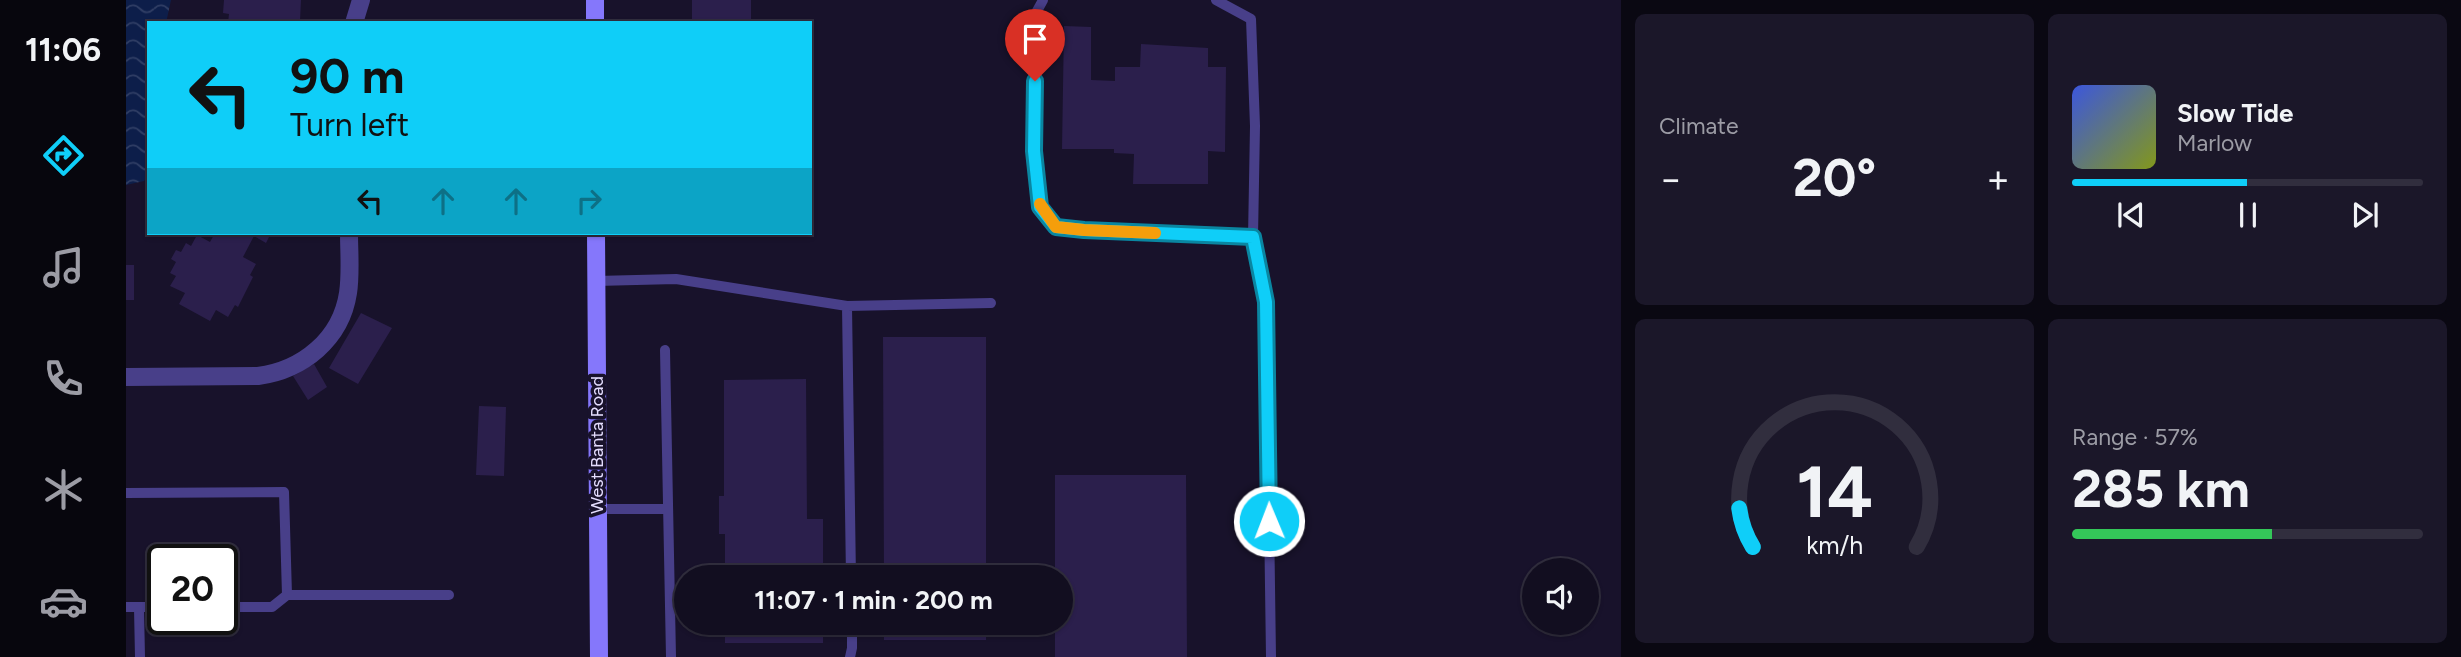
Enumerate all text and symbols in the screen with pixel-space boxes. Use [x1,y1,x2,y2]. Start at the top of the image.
pin [1005,9,1065,81]
icon: arrive [1016,20,1054,58]
text: 11:06 [25,31,101,69]
text: 90 m [290,46,405,105]
icon: left [175,49,266,140]
text: Slow Tide [2177,97,2293,129]
text: Turn left [290,106,409,144]
text: Climate [1659,112,1738,140]
text: Marlow [2177,129,2252,157]
icon: directions [39,131,88,180]
text: 20° [1793,147,1876,209]
text: − [1659,156,1683,202]
text: + [1986,156,2010,202]
icon: left [351,182,389,220]
icon: ahead [424,182,462,220]
icon: ahead [497,182,535,220]
icon: right [570,182,608,220]
icon: previous [2112,196,2150,234]
icon: pause [2229,196,2267,234]
icon: next [2346,196,2384,234]
icon: music [39,243,88,292]
icon: phone [39,354,88,403]
street label: West Banta Road [586,376,608,514]
text: Range · 57% [2072,423,2198,451]
text: 14 [1796,448,1873,535]
text: 285 km [2072,458,2250,520]
icon: climate [39,465,88,514]
position arrow [1232,484,1306,558]
text: km/h [1806,530,1863,560]
speed limit sign: 20 [147,544,238,635]
map controls [1522,558,1599,635]
button: sound [1522,558,1599,635]
icon: car [39,577,88,626]
text: 11:07 · 1 min · 200 m [754,584,993,616]

